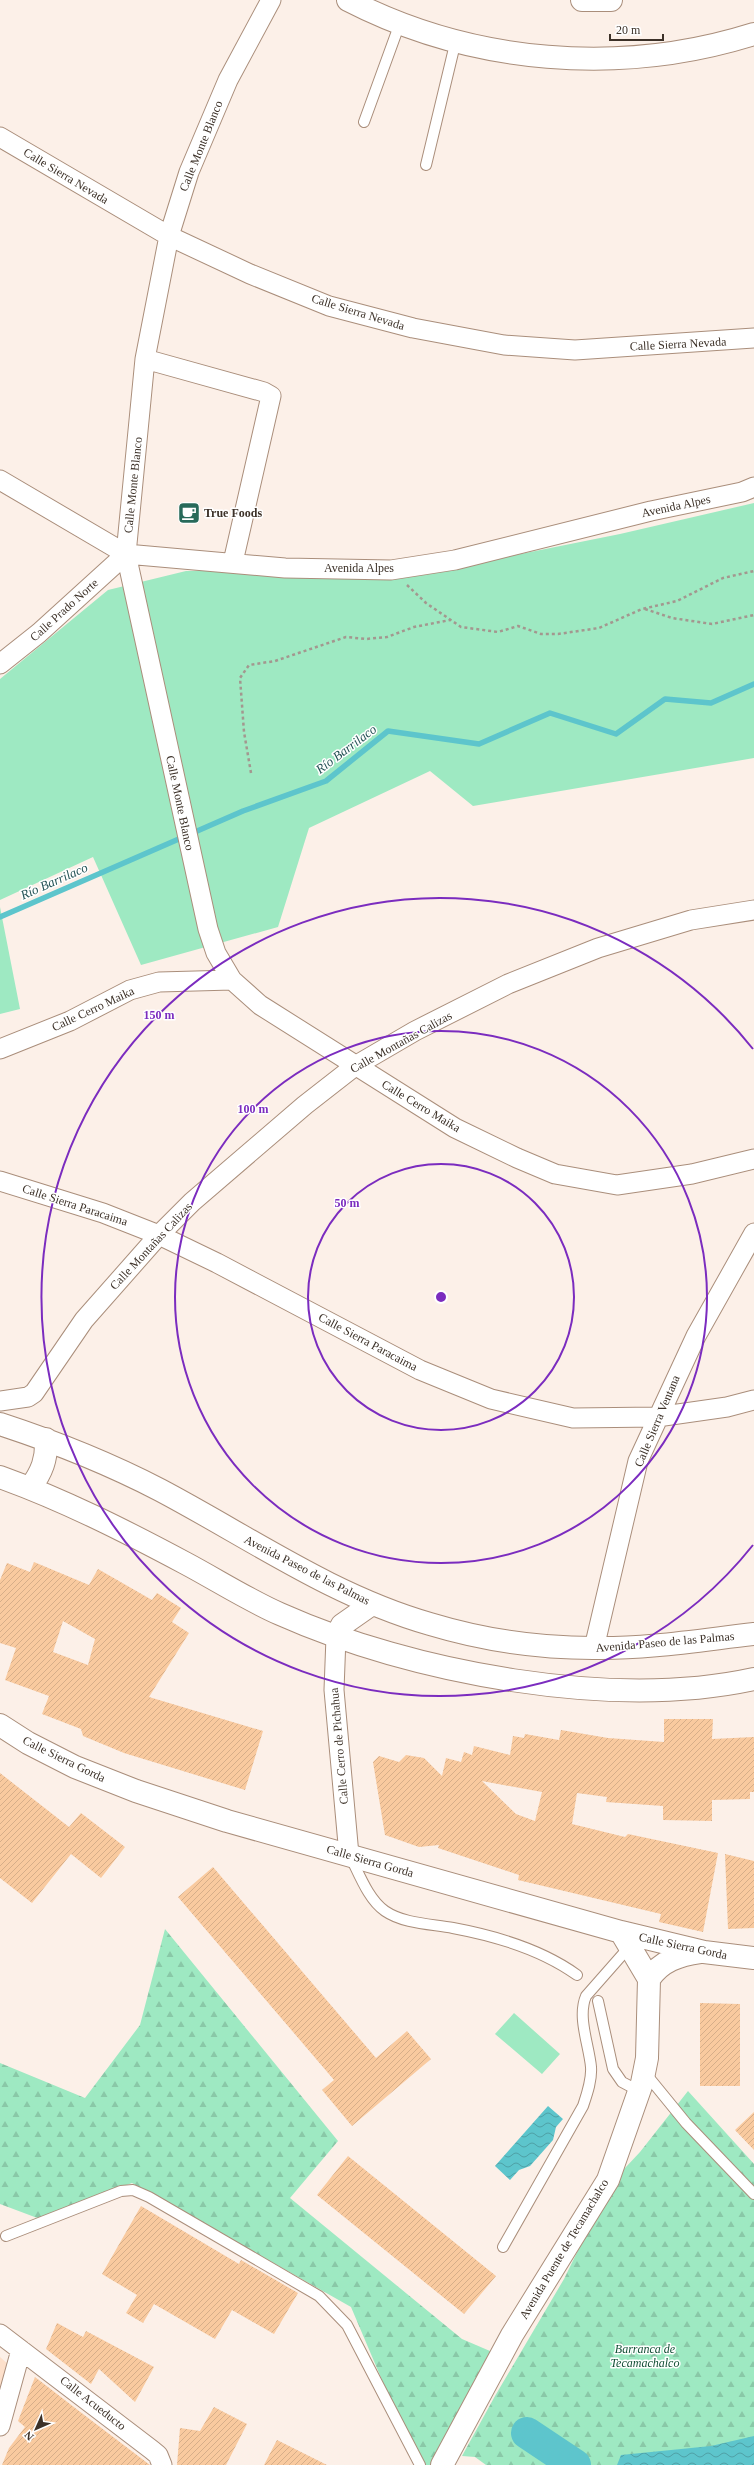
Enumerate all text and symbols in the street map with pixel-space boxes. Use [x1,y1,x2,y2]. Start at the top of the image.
scale bar [610,16,663,42]
text: 20 m [616,23,641,37]
street label: Calle Monte Blanco [176,99,226,193]
street label: Calle Sierra Nevada [21,145,112,207]
street label: Calle Sierra Nevada [310,291,407,333]
street label: Calle Sierra Nevada [629,334,727,354]
street label: Calle Monte Blanco [121,436,145,534]
street label: Avenida Alpes [640,492,712,520]
cafe icon: True Foods [176,500,202,526]
place label: True Foods [204,506,262,520]
street label: Avenida Alpes [324,561,394,575]
street label: Calle Prado Norte [27,576,101,644]
water label: Río Barrilaco [312,721,380,777]
street label: Calle Monte Blanco [163,754,197,852]
water label: Río Barrilaco [17,859,90,903]
street label: Calle Cerro Maika [50,984,137,1034]
text: 150 m [144,1008,175,1022]
street label: Calle Montañas Calizas [348,1008,455,1076]
street label: Calle Cerro Maika [379,1077,463,1135]
text: 100 m [238,1102,269,1116]
street label: Calle Sierra Paracaima [21,1181,130,1229]
text: 50 m [335,1196,360,1210]
street label: Calle Montañas Calizas [107,1199,195,1292]
centre of rings [434,1290,448,1304]
street label: Calle Sierra Paracaima [316,1310,420,1374]
street label: Calle Sierra Ventana [631,1372,683,1469]
street label: Avenida Paseo de las Palmas [242,1532,372,1608]
street label: Avenida Paseo de las Palmas [595,1629,735,1655]
street label: Calle Cerro de Pichahua [327,1686,351,1805]
street label: Calle Sierra Gorda [20,1733,108,1785]
street label: Calle Sierra Gorda [325,1842,416,1880]
street label: Calle Sierra Gorda [638,1930,729,1962]
street label: Avenida Puente de Tecamachalco [517,2176,611,2322]
park label: Barranca de Tecamachalco [611,2342,679,2370]
street label: Calle Acueducto [57,2373,129,2433]
north arrow [16,2409,56,2449]
text: N [22,2429,36,2443]

